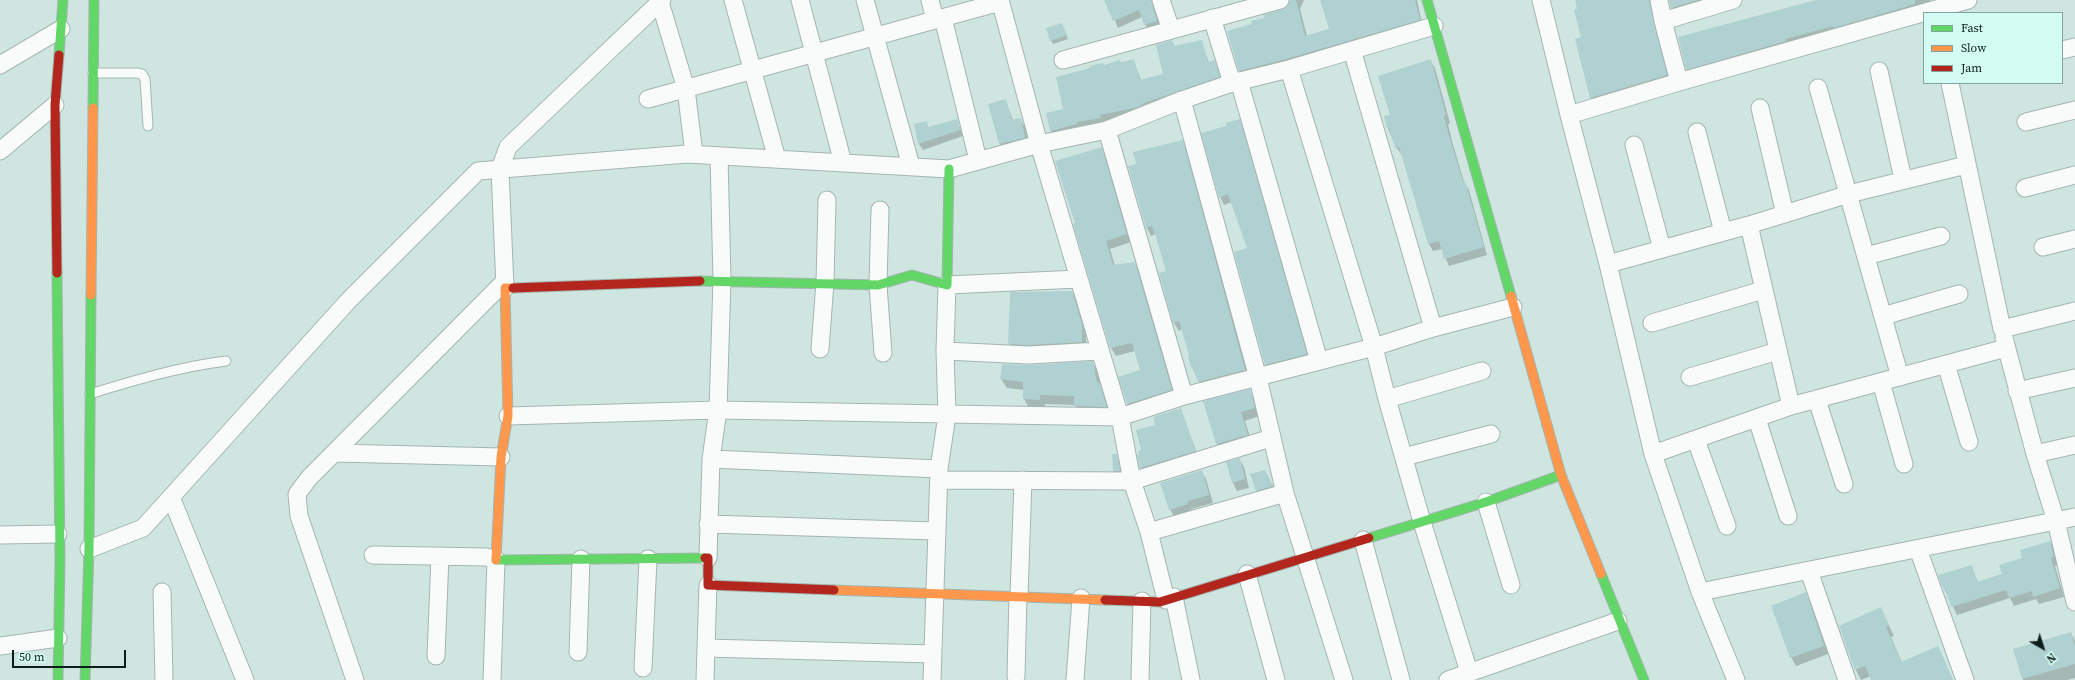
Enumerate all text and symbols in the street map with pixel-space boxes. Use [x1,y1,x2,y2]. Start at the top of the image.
legend [1923,12,2063,84]
text: Fast [1961,20,1983,36]
text: Slow [1961,40,1986,56]
text: Jam [1961,60,1982,76]
north arrow [2023,628,2063,668]
scale bar [14,642,128,668]
text: 50 m [19,649,45,665]
text: N [2043,649,2059,666]

